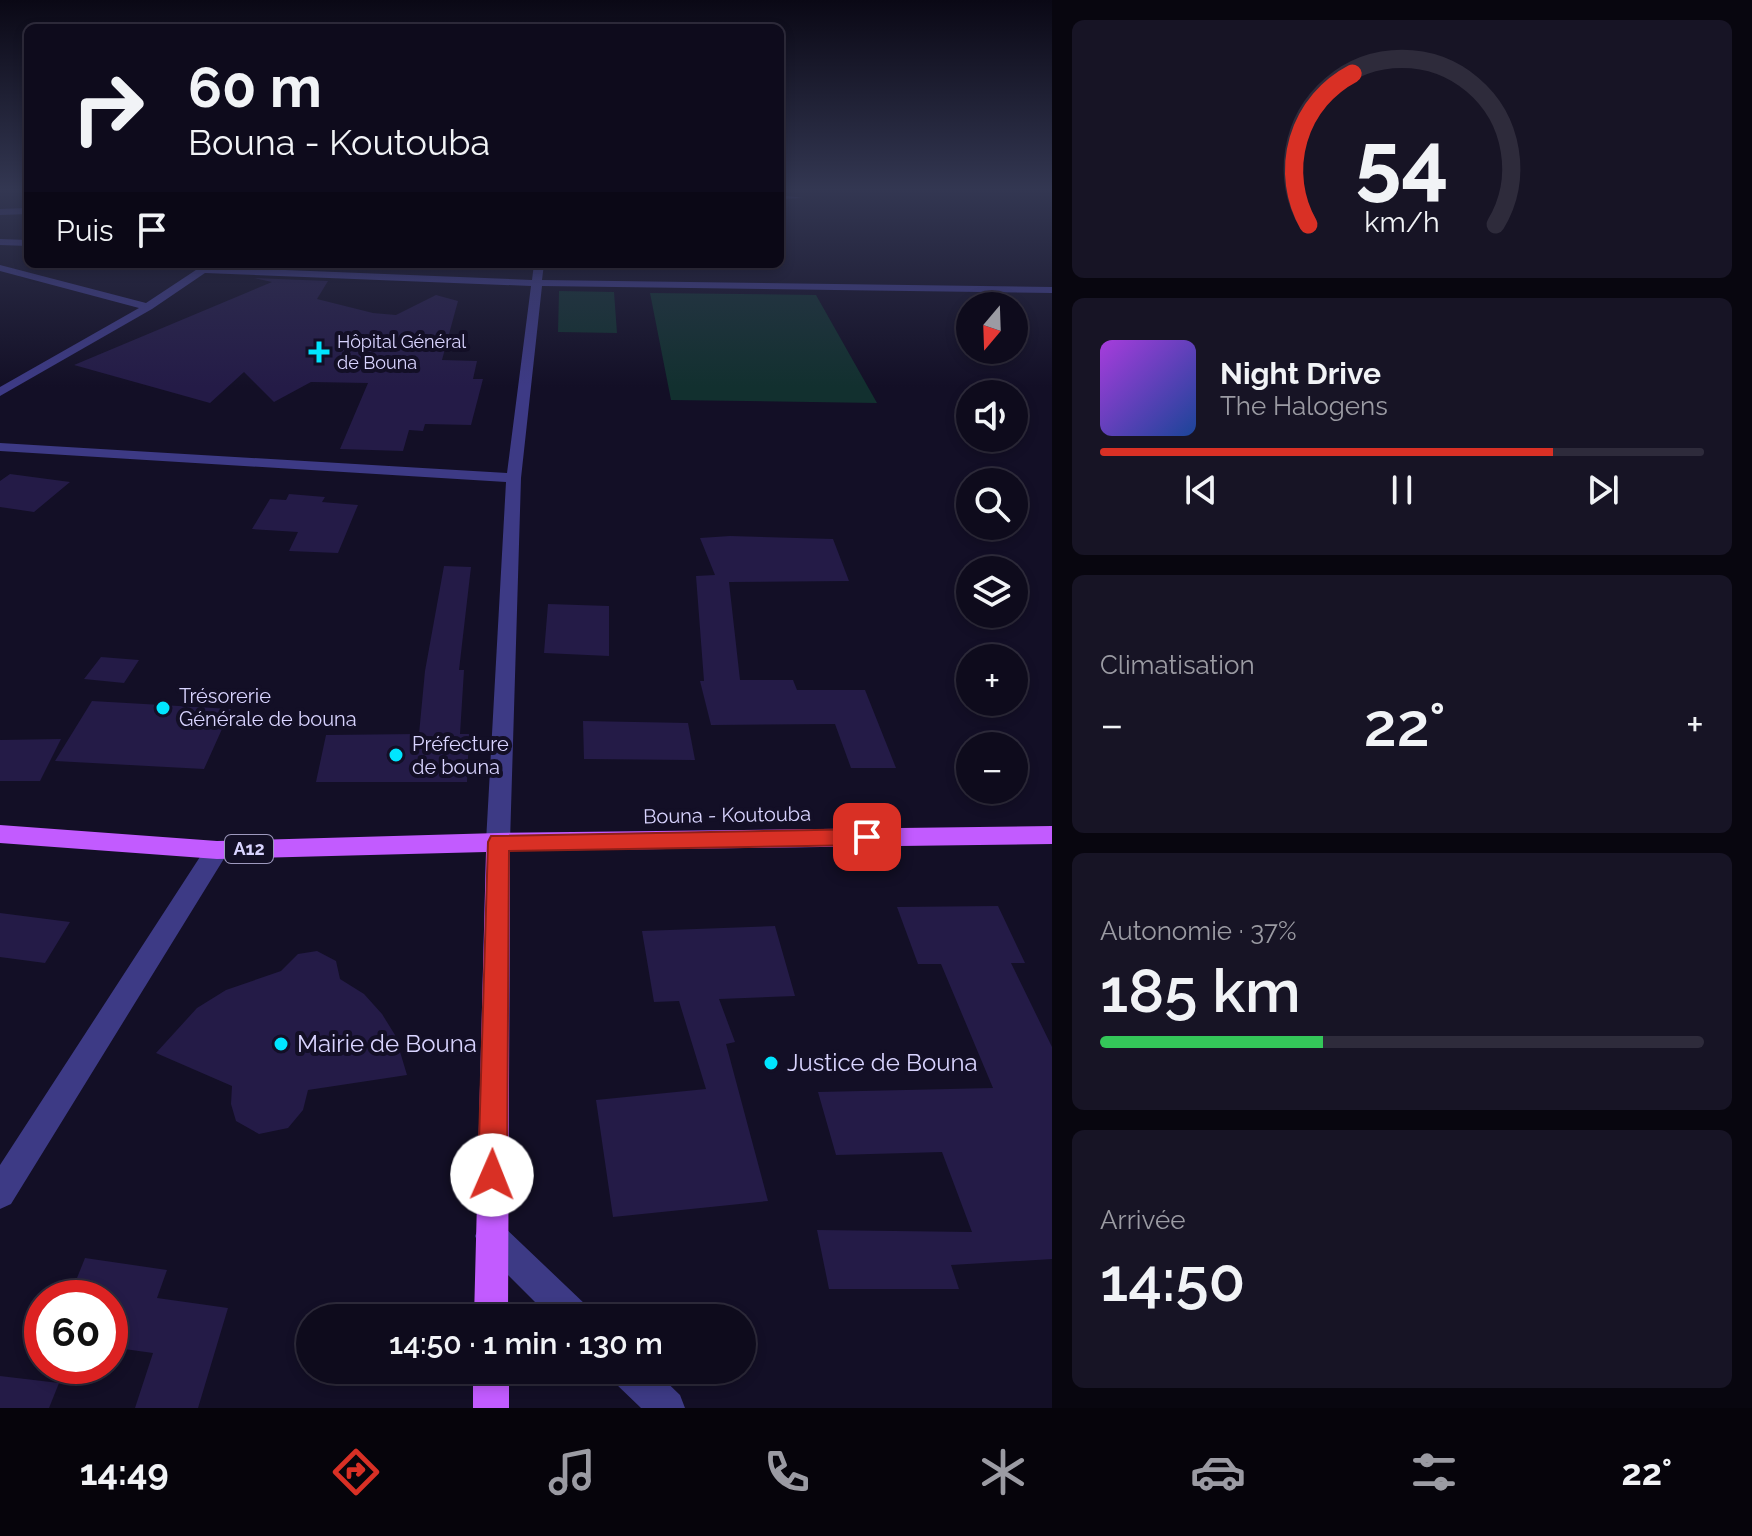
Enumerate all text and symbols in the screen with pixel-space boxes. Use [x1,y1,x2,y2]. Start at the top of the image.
text: 60 m [188,54,322,120]
icon: right [56,56,160,160]
text: 54 [1355,112,1449,209]
text: Bouna - Koutouba [188,121,490,163]
text: km/h [1364,205,1440,239]
icon: arrive [130,208,174,252]
text: Puis [56,213,114,248]
north arrow [956,292,1028,364]
map controls [956,292,1028,804]
place label: Hôpital Général de Bouna [337,331,466,373]
marker: Hôpital Général de Bouna [308,341,330,363]
text: Night Drive [1220,356,1381,391]
button: sound [956,380,1028,452]
text: The Halogens [1220,391,1388,421]
button: search [956,468,1028,540]
icon: previous [1179,468,1223,512]
icon: pause [1380,468,1424,512]
icon: next [1581,468,1625,512]
button: layers [956,556,1028,628]
button: + [956,644,1028,716]
text: Climatisation [1100,650,1255,680]
place label: Trésorerie Générale de bouna [179,684,357,731]
text: 22° [1364,690,1446,760]
marker: Trésorerie Générale de bouna [154,699,172,717]
text: − [1100,699,1124,750]
text: + [1686,699,1704,750]
place label: Préfecture de bouna [412,732,509,779]
button: − [956,732,1028,804]
marker: Préfecture de bouna [387,746,405,764]
street label: Bouna - Koutouba [643,802,811,828]
pin [833,803,901,871]
icon: arrive [845,815,889,859]
road number: A12 [225,835,273,863]
text: Autonomie · 37% [1100,916,1297,946]
text: 185 km [1100,956,1301,1026]
place label: Mairie de Bouna [297,1029,477,1058]
marker: Mairie de Bouna [272,1035,290,1053]
place label: Justice de Bouna [787,1048,978,1077]
marker: Justice de Bouna [762,1054,780,1072]
position arrow [450,1133,534,1217]
text: Arrivée [1100,1205,1185,1235]
text: 14:50 [1100,1245,1245,1315]
speed limit sign: 60 [24,1280,128,1384]
text: 14:50 · 1 min · 130 m [389,1326,663,1361]
icon: directions [328,1444,384,1500]
icon: music [544,1444,600,1500]
icon: phone [759,1444,815,1500]
icon: climate [975,1444,1031,1500]
icon: car [1190,1444,1246,1500]
icon: filters [1406,1444,1462,1500]
text: 14:49 [80,1451,169,1493]
text: 22° [1621,1451,1672,1493]

